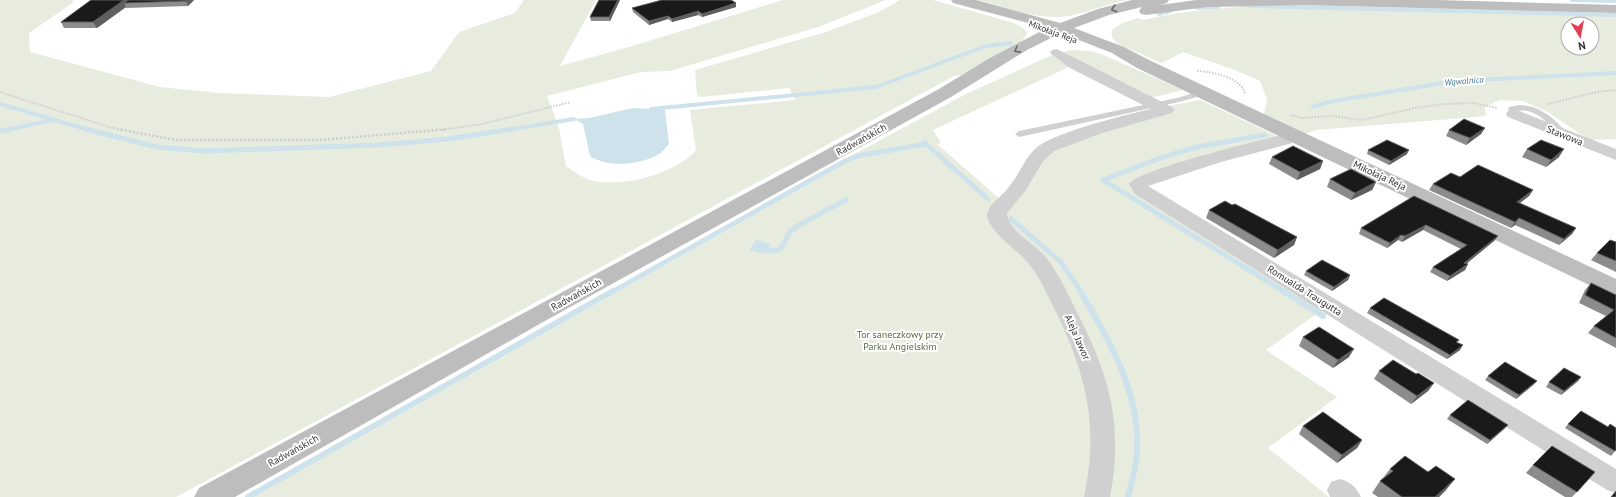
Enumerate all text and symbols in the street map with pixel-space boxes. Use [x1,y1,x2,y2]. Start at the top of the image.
one-way arrow [1110,4,1117,13]
north arrow [1560,16,1600,56]
street label: Mikołaja Reja [1027,18,1079,45]
text: N [1577,38,1587,53]
one-way arrow [1014,45,1021,53]
water label: Wąwolnica [1444,73,1485,88]
street label: Radwańskich [834,120,889,159]
street label: Stawowa [1545,122,1585,149]
street label: Mikołaja Reja [1351,158,1408,193]
street label: Romualda Traugutta [1265,262,1345,319]
street label: Radwańskich [549,275,604,314]
street label: Aleja Jawor [1062,313,1093,362]
park label: Tor saneczkowy przy Parku Angielskim [857,328,943,353]
street label: Radwańskich [266,431,321,470]

